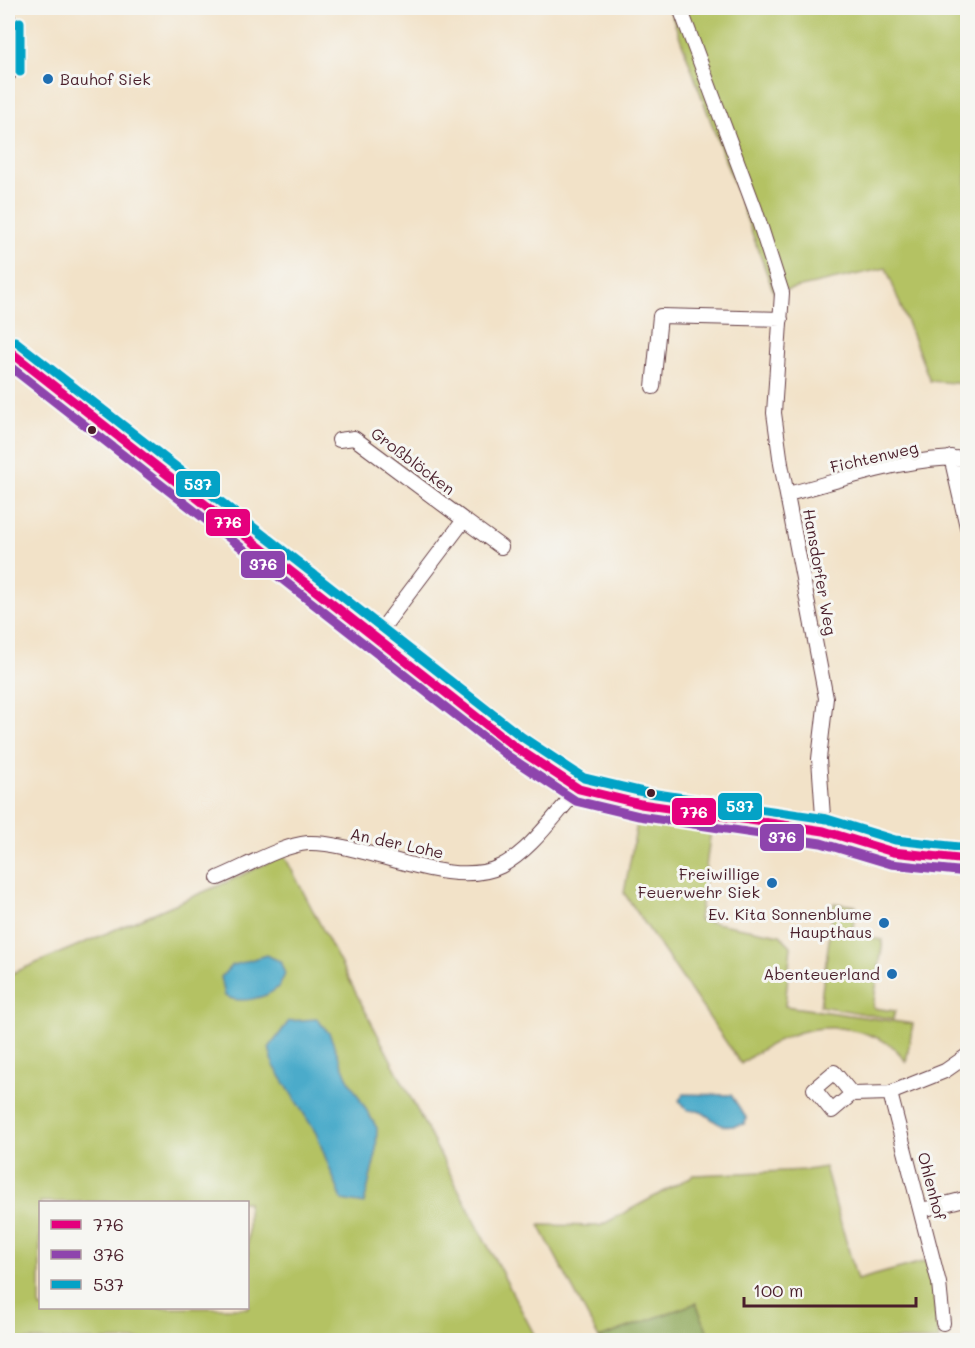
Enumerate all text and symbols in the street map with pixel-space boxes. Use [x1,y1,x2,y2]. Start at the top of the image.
place label: Bauhof Siek [60,68,151,89]
marker: Bauhof Siek [41,72,55,86]
street label: Großblöcken [367,422,460,499]
unlabelled marker [86,424,98,436]
street label: Fichtenweg [828,436,920,477]
line badge: 537 [175,470,221,498]
text: 537 [184,473,212,494]
street label: Hansdorfer Weg [799,507,842,637]
line badge: 776 [205,508,251,537]
text: 776 [214,511,242,532]
line badge: 376 [240,550,286,579]
text: 376 [249,553,277,574]
unlabelled marker [645,787,657,799]
line badge: 537 [717,792,763,821]
text: 537 [726,795,754,816]
line badge: 776 [671,797,717,826]
text: 776 [680,801,708,822]
street label: An der Lohe [348,822,446,863]
line badge: 376 [759,823,805,852]
text: 376 [768,826,796,847]
place label: Freiwillige Feuerwehr Siek [638,863,760,902]
marker: Freiwillige Feuerwehr Siek [765,876,779,890]
place label: Ev. Kita Sonnenblume Haupthaus [708,903,872,942]
marker: Ev. Kita Sonnenblume Haupthaus [877,916,891,930]
place label: Abenteuerland [763,963,880,984]
marker: Abenteuerland [885,967,899,981]
street label: Ohlenhof [913,1150,952,1223]
legend [39,1201,249,1309]
text: 776 [93,1212,124,1236]
text: 376 [93,1242,124,1266]
scale bar [744,1270,916,1308]
text: 537 [93,1272,124,1296]
text: 100 m [753,1278,803,1302]

